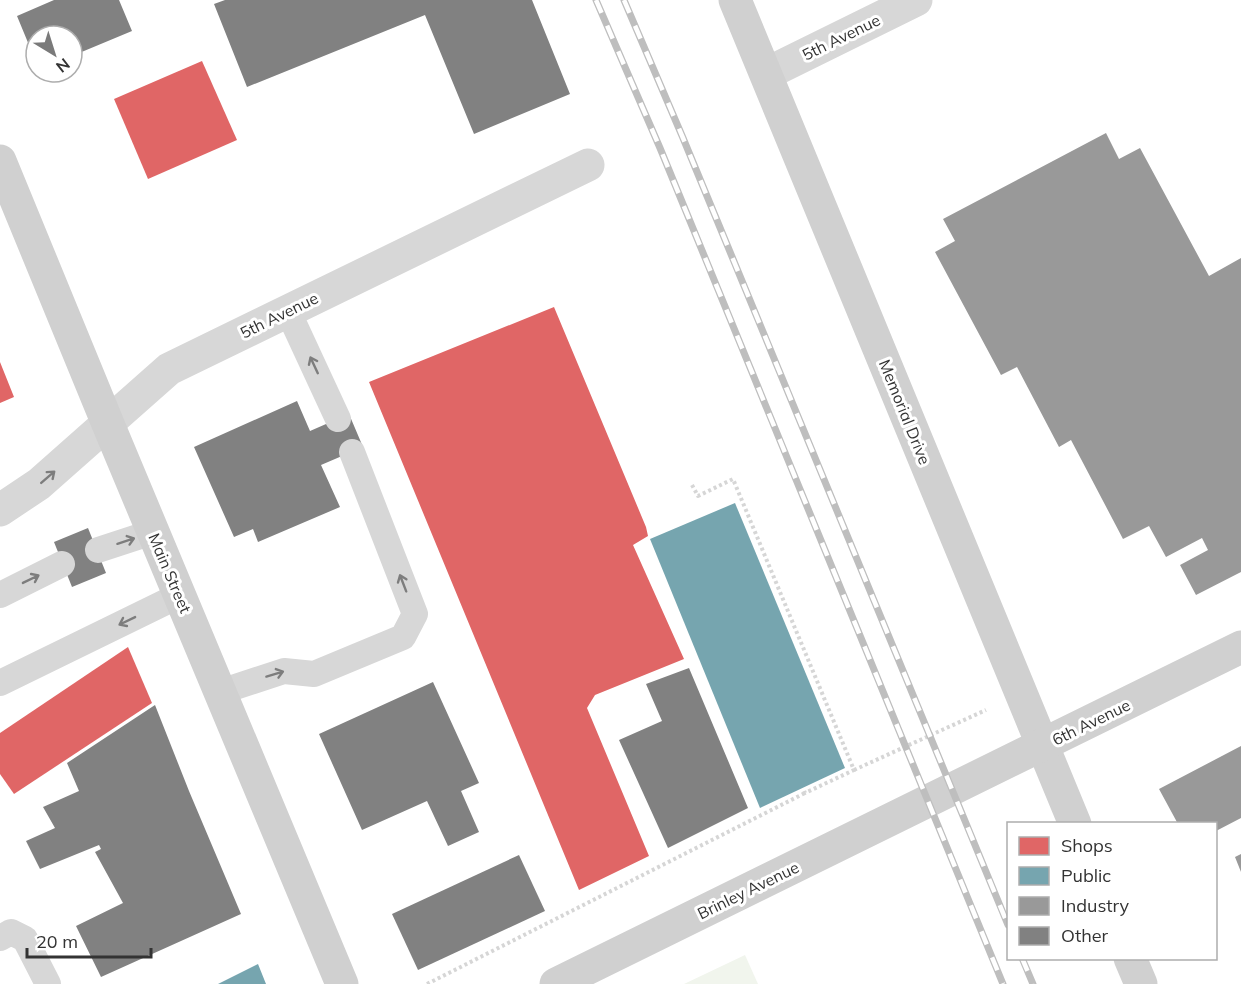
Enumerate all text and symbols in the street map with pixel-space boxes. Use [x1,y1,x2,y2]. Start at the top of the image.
street label: 5th Avenue [799,9,883,65]
north arrow [24,24,84,84]
text: N [52,54,74,77]
street label: 5th Avenue [237,287,321,343]
one-way arrow [307,357,319,375]
street label: Memorial Drive [875,357,935,467]
one-way arrow [40,470,55,484]
street label: Main Street [144,530,196,616]
one-way arrow [116,535,135,546]
one-way arrow [22,573,40,585]
one-way arrow [396,574,407,592]
one-way arrow [119,615,137,627]
one-way arrow [265,668,284,679]
street label: 6th Avenue [1049,694,1133,750]
legend [1007,822,1217,960]
text: Shops [1061,834,1113,857]
street label: Brinley Avenue [694,857,802,923]
text: Public [1061,864,1111,887]
text: Industry [1061,894,1130,917]
scale bar [27,921,152,959]
text: Other [1061,924,1109,947]
text: 20 m [36,930,78,953]

